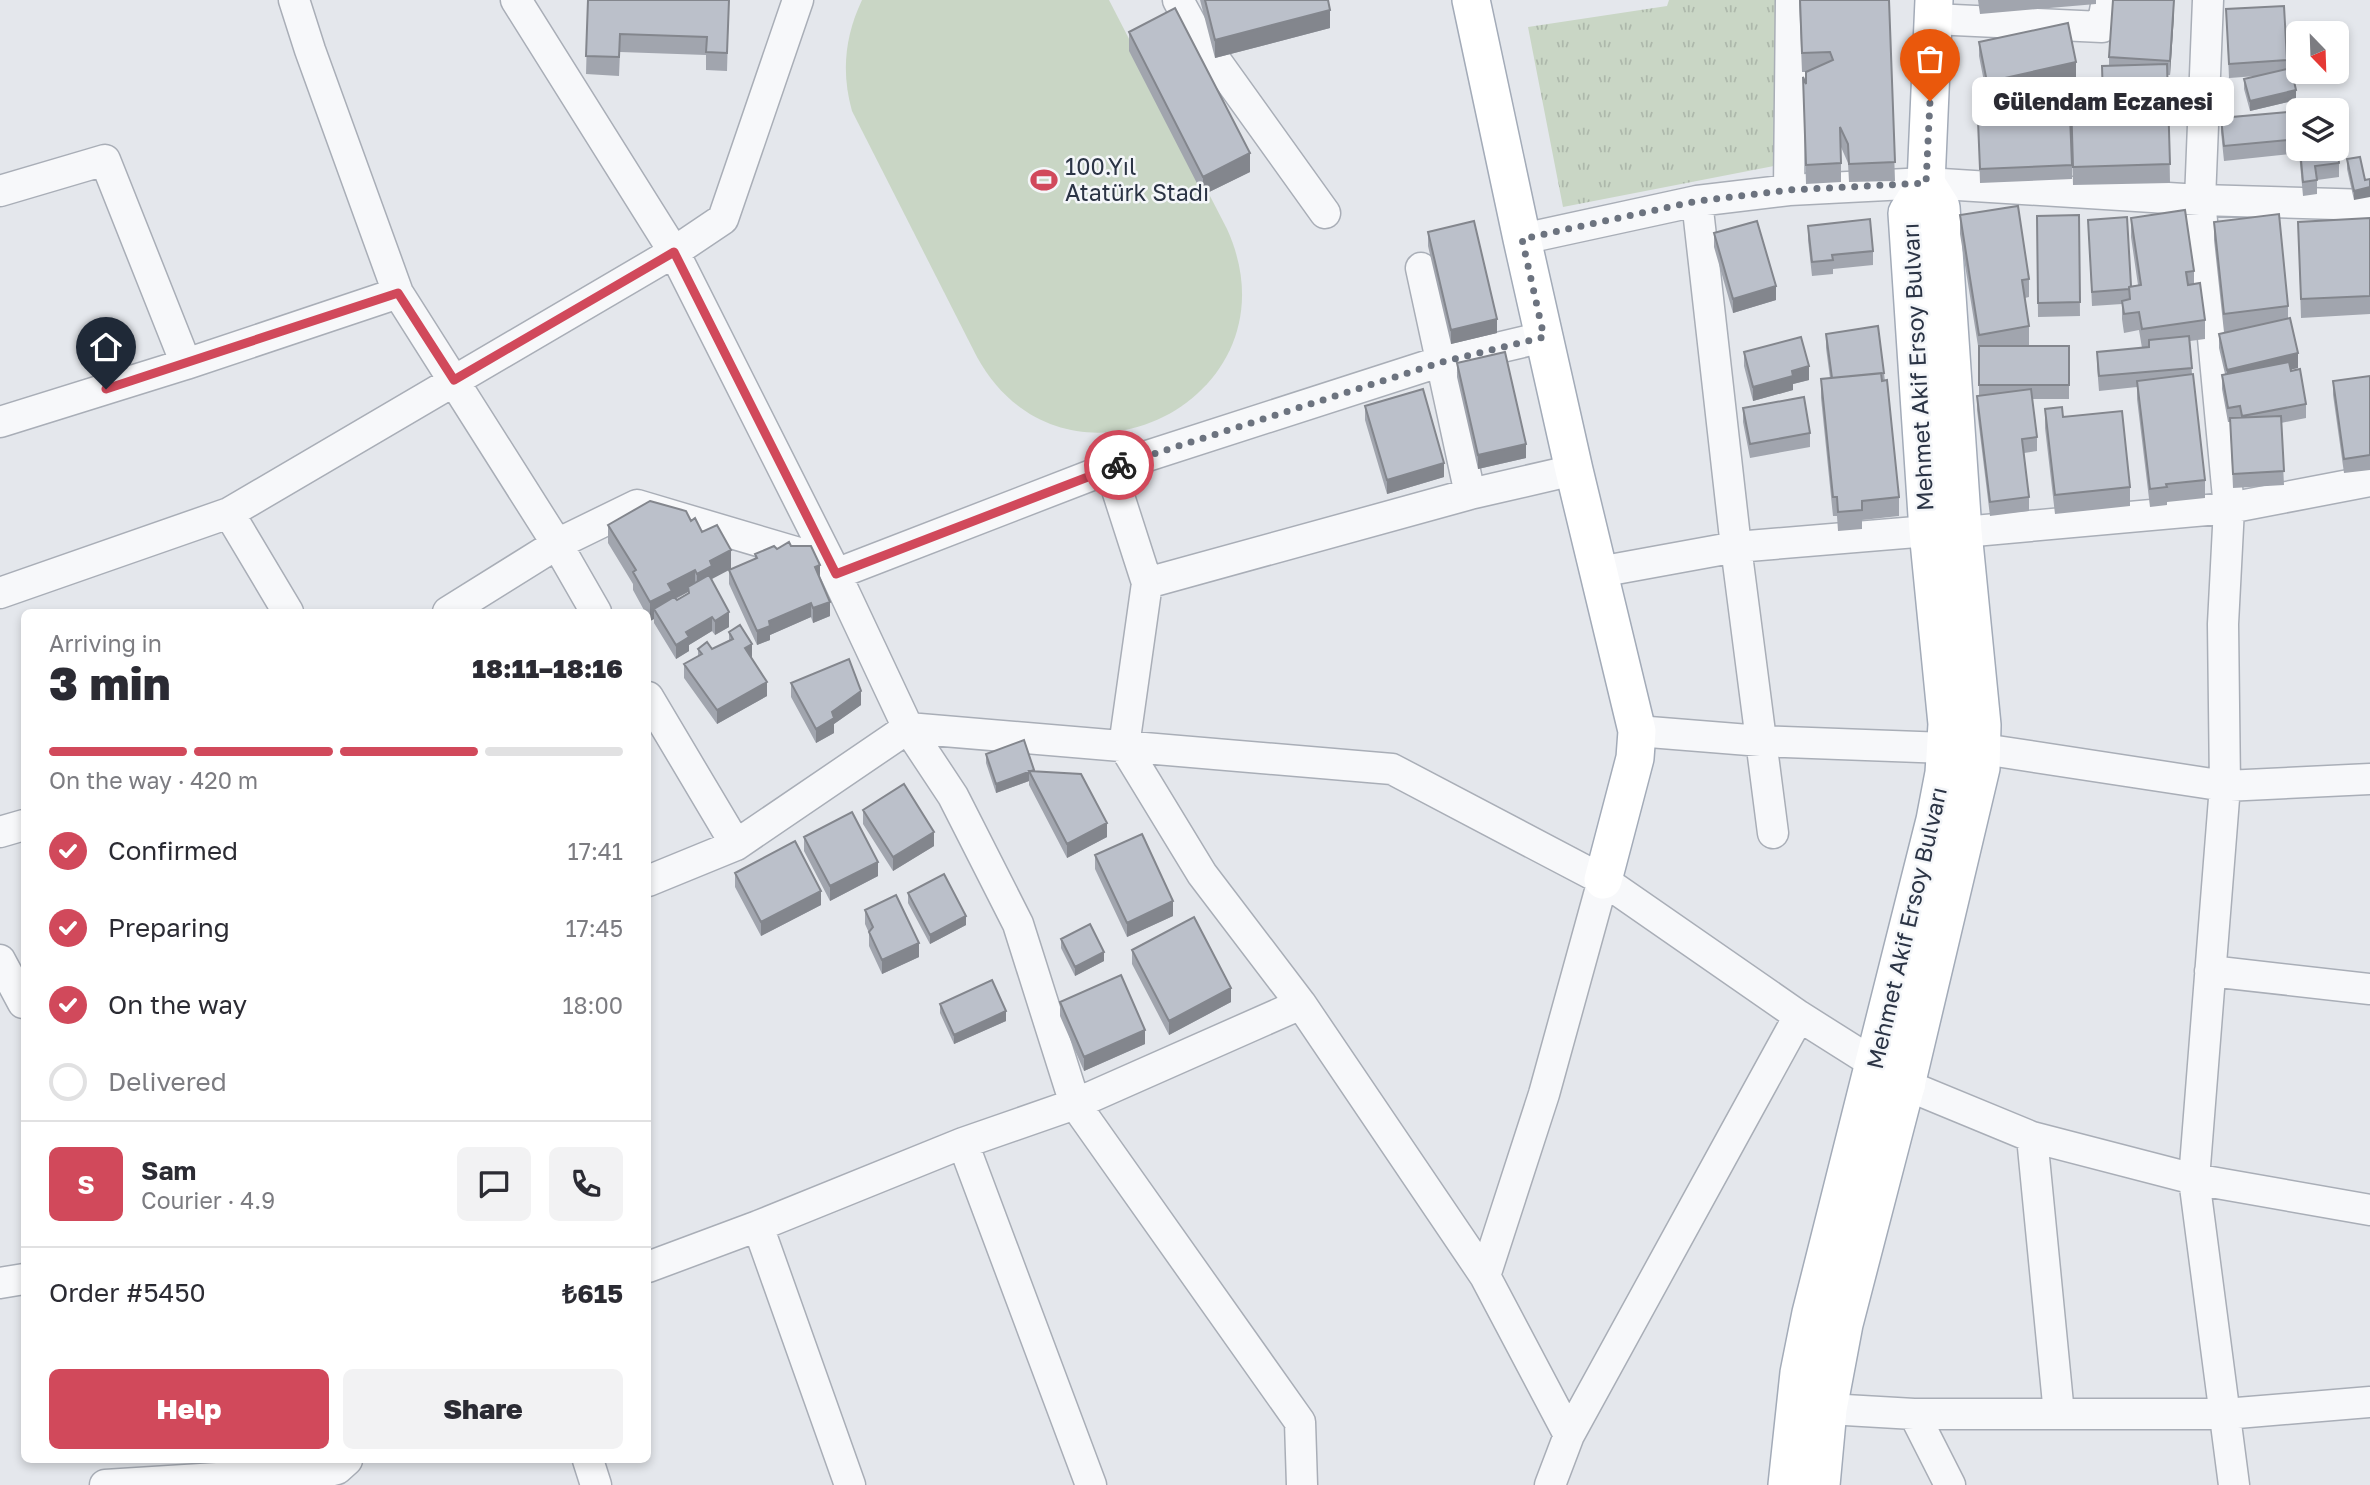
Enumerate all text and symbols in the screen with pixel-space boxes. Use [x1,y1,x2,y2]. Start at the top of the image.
north arrow [2286,21,2348,84]
map controls [2286,21,2349,161]
pin [1900,29,1960,101]
icon: bag [1911,40,1949,78]
callout: Gülendam Eczanesi [1972,76,2234,126]
text: Gülendam Eczanesi [1993,87,2213,115]
button: layers [2286,98,2349,161]
place label: 100.Yıl Atatürk Stadı [1065,152,1209,206]
sports icon: 100.Yıl Atatürk Stadı [1029,165,1059,195]
street label: Mehmet Akif Ersoy Bulvarı [1895,222,1939,512]
pin [76,317,136,389]
icon: home [87,328,125,366]
courier [1084,430,1154,500]
icon: bike [1100,446,1138,484]
text: Arriving in [49,629,162,657]
text: 18:11–18:16 [472,653,623,684]
text: 3 min [49,655,171,710]
text: On the way · 420 m [49,766,258,794]
street label: Mehmet Akif Ersoy Bulvarı [1860,784,1952,1071]
icon: check [49,832,87,870]
text: Confirmed [108,835,238,866]
text: 17:41 [568,837,623,865]
icon: check [49,909,87,947]
text: Preparing [108,912,230,943]
text: 17:45 [565,914,623,942]
icon: check [49,986,87,1024]
text: On the way [108,989,247,1020]
text: 18:00 [562,991,623,1019]
text: Delivered [108,1066,227,1097]
button: chat [457,1147,531,1221]
button: phone [549,1147,623,1221]
text: Sam [141,1155,196,1186]
text: S [77,1169,95,1200]
text: Courier · 4.9 [141,1186,275,1214]
text: Order #5450 [49,1277,206,1308]
text: ₺615 [562,1278,623,1309]
button: Help [49,1369,329,1449]
button: Share [343,1369,623,1449]

